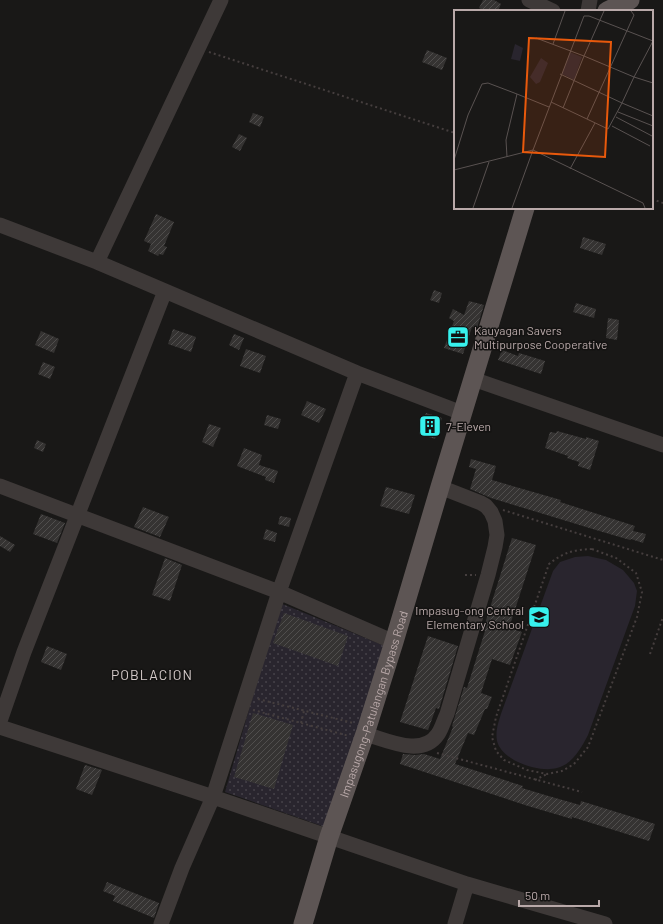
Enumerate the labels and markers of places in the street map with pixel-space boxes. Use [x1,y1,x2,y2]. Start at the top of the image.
place label: Kauyagan Savers Multipurpose Cooperative [474,323,607,351]
office icon: Kauyagan Savers Multipurpose Cooperative [445,324,471,350]
building icon: 7-Eleven [417,413,443,439]
place label: 7-Eleven [446,419,491,433]
place label: Impasug-ong Central Elementary School [415,603,524,631]
school or university icon: Impasug-ong Central Elementary School [526,604,552,630]

